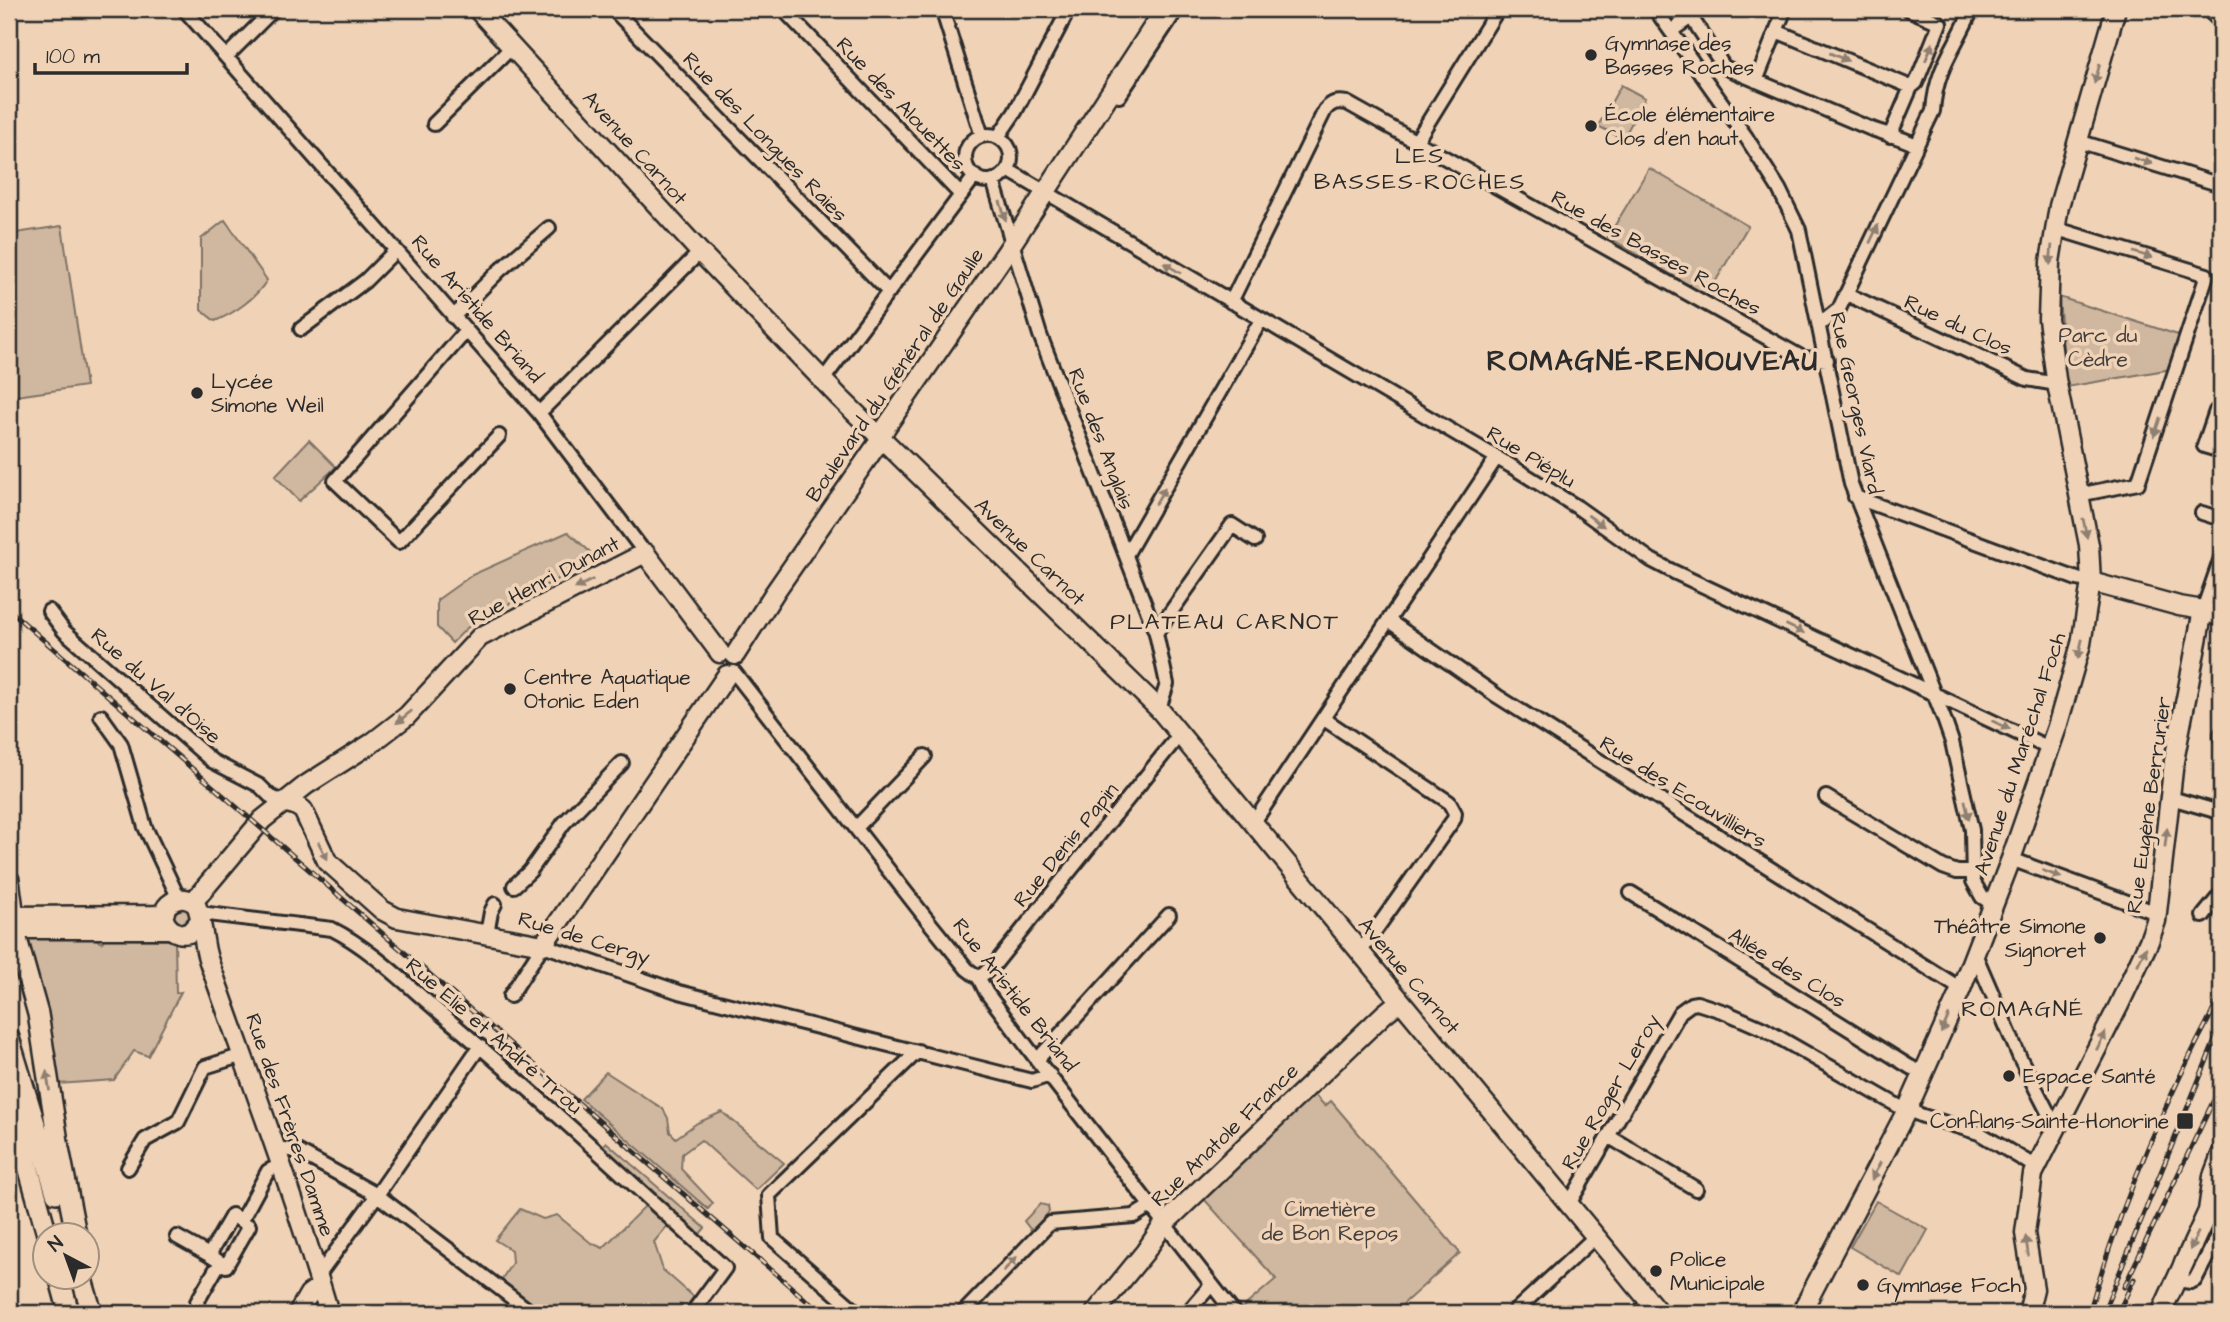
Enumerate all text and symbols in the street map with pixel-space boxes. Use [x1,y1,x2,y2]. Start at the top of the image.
place label: Gymnase des Basses Roches [1605,29,1754,82]
street label: Rue des Alouettes [829,31,973,177]
scale bar [35,32,187,76]
text: 100 m [46,42,101,71]
one-way arrow [1923,42,1934,63]
street label: Rue des Longues Raies [675,46,854,230]
marker: Gymnase des Basses Roches [1583,47,1599,63]
one-way arrow [1828,52,1849,63]
one-way arrow [2091,64,2102,86]
street label: Avenue Carnot [576,85,694,212]
place label: École élémentaire Clos d'en haut [1605,100,1775,153]
marker: École élémentaire Clos d'en haut [1583,118,1599,134]
district label: LES BASSES-ROCHES [1314,140,1526,198]
one-way arrow [2133,157,2154,167]
street label: Rue des Basses Roches [1546,183,1766,323]
one-way arrow [998,201,1008,222]
one-way arrow [1868,224,1880,244]
street label: Rue Aristide Briand [404,229,550,390]
street label: Boulevard du Général de Gaulle [799,242,991,508]
one-way arrow [2045,244,2056,266]
one-way arrow [2132,251,2153,261]
one-way arrow [1162,261,1181,274]
street label: Rue du Clos [1899,287,2017,363]
street label: Rue Georges Viard [1821,309,1889,497]
park label: Parc du Cèdre [2059,321,2138,374]
district label: ROMAGNÉ-RENOUVEAU [1487,342,1819,381]
street label: Rue des Anglais [1059,364,1141,514]
place label: Lycée Simone Weil [211,367,324,420]
marker: Lycée Simone Weil [189,385,205,401]
one-way arrow [2151,417,2162,438]
street label: Rue Piéplu [1481,419,1581,496]
one-way arrow [1154,486,1166,505]
street label: Avenue Carnot [968,491,1092,613]
one-way arrow [1587,513,1605,527]
one-way arrow [2080,517,2091,539]
street label: Rue Henri Dunant [463,529,625,633]
one-way arrow [574,578,594,589]
district label: PLATEAU CARNOT [1110,606,1340,638]
street label: Rue du Val d'Oise [85,621,227,751]
one-way arrow [1785,623,1805,635]
street label: Avenue du Maréchal Foch [1967,628,2073,879]
one-way arrow [2074,638,2085,660]
place label: Centre Aquatique Otonic Eden [524,663,691,716]
marker: Centre Aquatique Otonic Eden [502,681,518,697]
street label: Rue Eugène Berrurier [2119,694,2181,916]
one-way arrow [396,710,414,725]
one-way arrow [1991,719,2011,731]
street label: Rue des Ecouvilliers [1594,729,1772,855]
street label: Rue Denis Papin [1007,777,1126,914]
one-way arrow [1962,799,1973,821]
one-way arrow [2160,827,2171,849]
one-way arrow [317,841,328,861]
one-way arrow [2041,869,2062,880]
street label: Rue de Cergy [514,904,654,974]
street label: Avenue Carnot [1351,911,1467,1041]
street label: Rue Aristide Briand [946,912,1084,1078]
place label: Théâtre Simone Signoret [1934,912,2086,967]
street label: Allée des Clos [1723,921,1851,1015]
marker: Théâtre Simone Signoret [2092,930,2108,946]
one-way arrow [2136,946,2147,966]
street label: Rue Elie et André Trou [399,951,589,1121]
district label: ROMAGNÉ [1961,993,2085,1025]
street label: Rue Roger Leroy [1555,1008,1669,1176]
street label: Rue des Frères Damme [238,1010,342,1240]
one-way arrow [1939,1014,1950,1035]
one-way arrow [2094,1030,2106,1050]
street label: Rue Anatole France [1145,1057,1305,1213]
place label: Espace Santé [2023,1062,2156,1092]
marker: Espace Santé [2001,1068,2017,1084]
one-way arrow [43,1070,54,1092]
place label: Conflans-Sainte-Honorine [1930,1107,2169,1136]
marker: Conflans-Sainte-Honorine [2175,1111,2195,1131]
one-way arrow [1871,1161,1882,1181]
park label: Cimetière de Bon Repos [1262,1195,1398,1249]
north arrow [32,1220,102,1290]
text: N [42,1230,69,1258]
one-way arrow [2189,1231,2200,1251]
one-way arrow [2021,1235,2032,1257]
place label: Police Municipale [1670,1245,1765,1299]
one-way arrow [1001,1256,1017,1273]
marker: Police Municipale [1648,1263,1664,1279]
place label: Gymnase Foch [1877,1271,2022,1302]
marker: Gymnase Foch [1855,1277,1871,1293]

